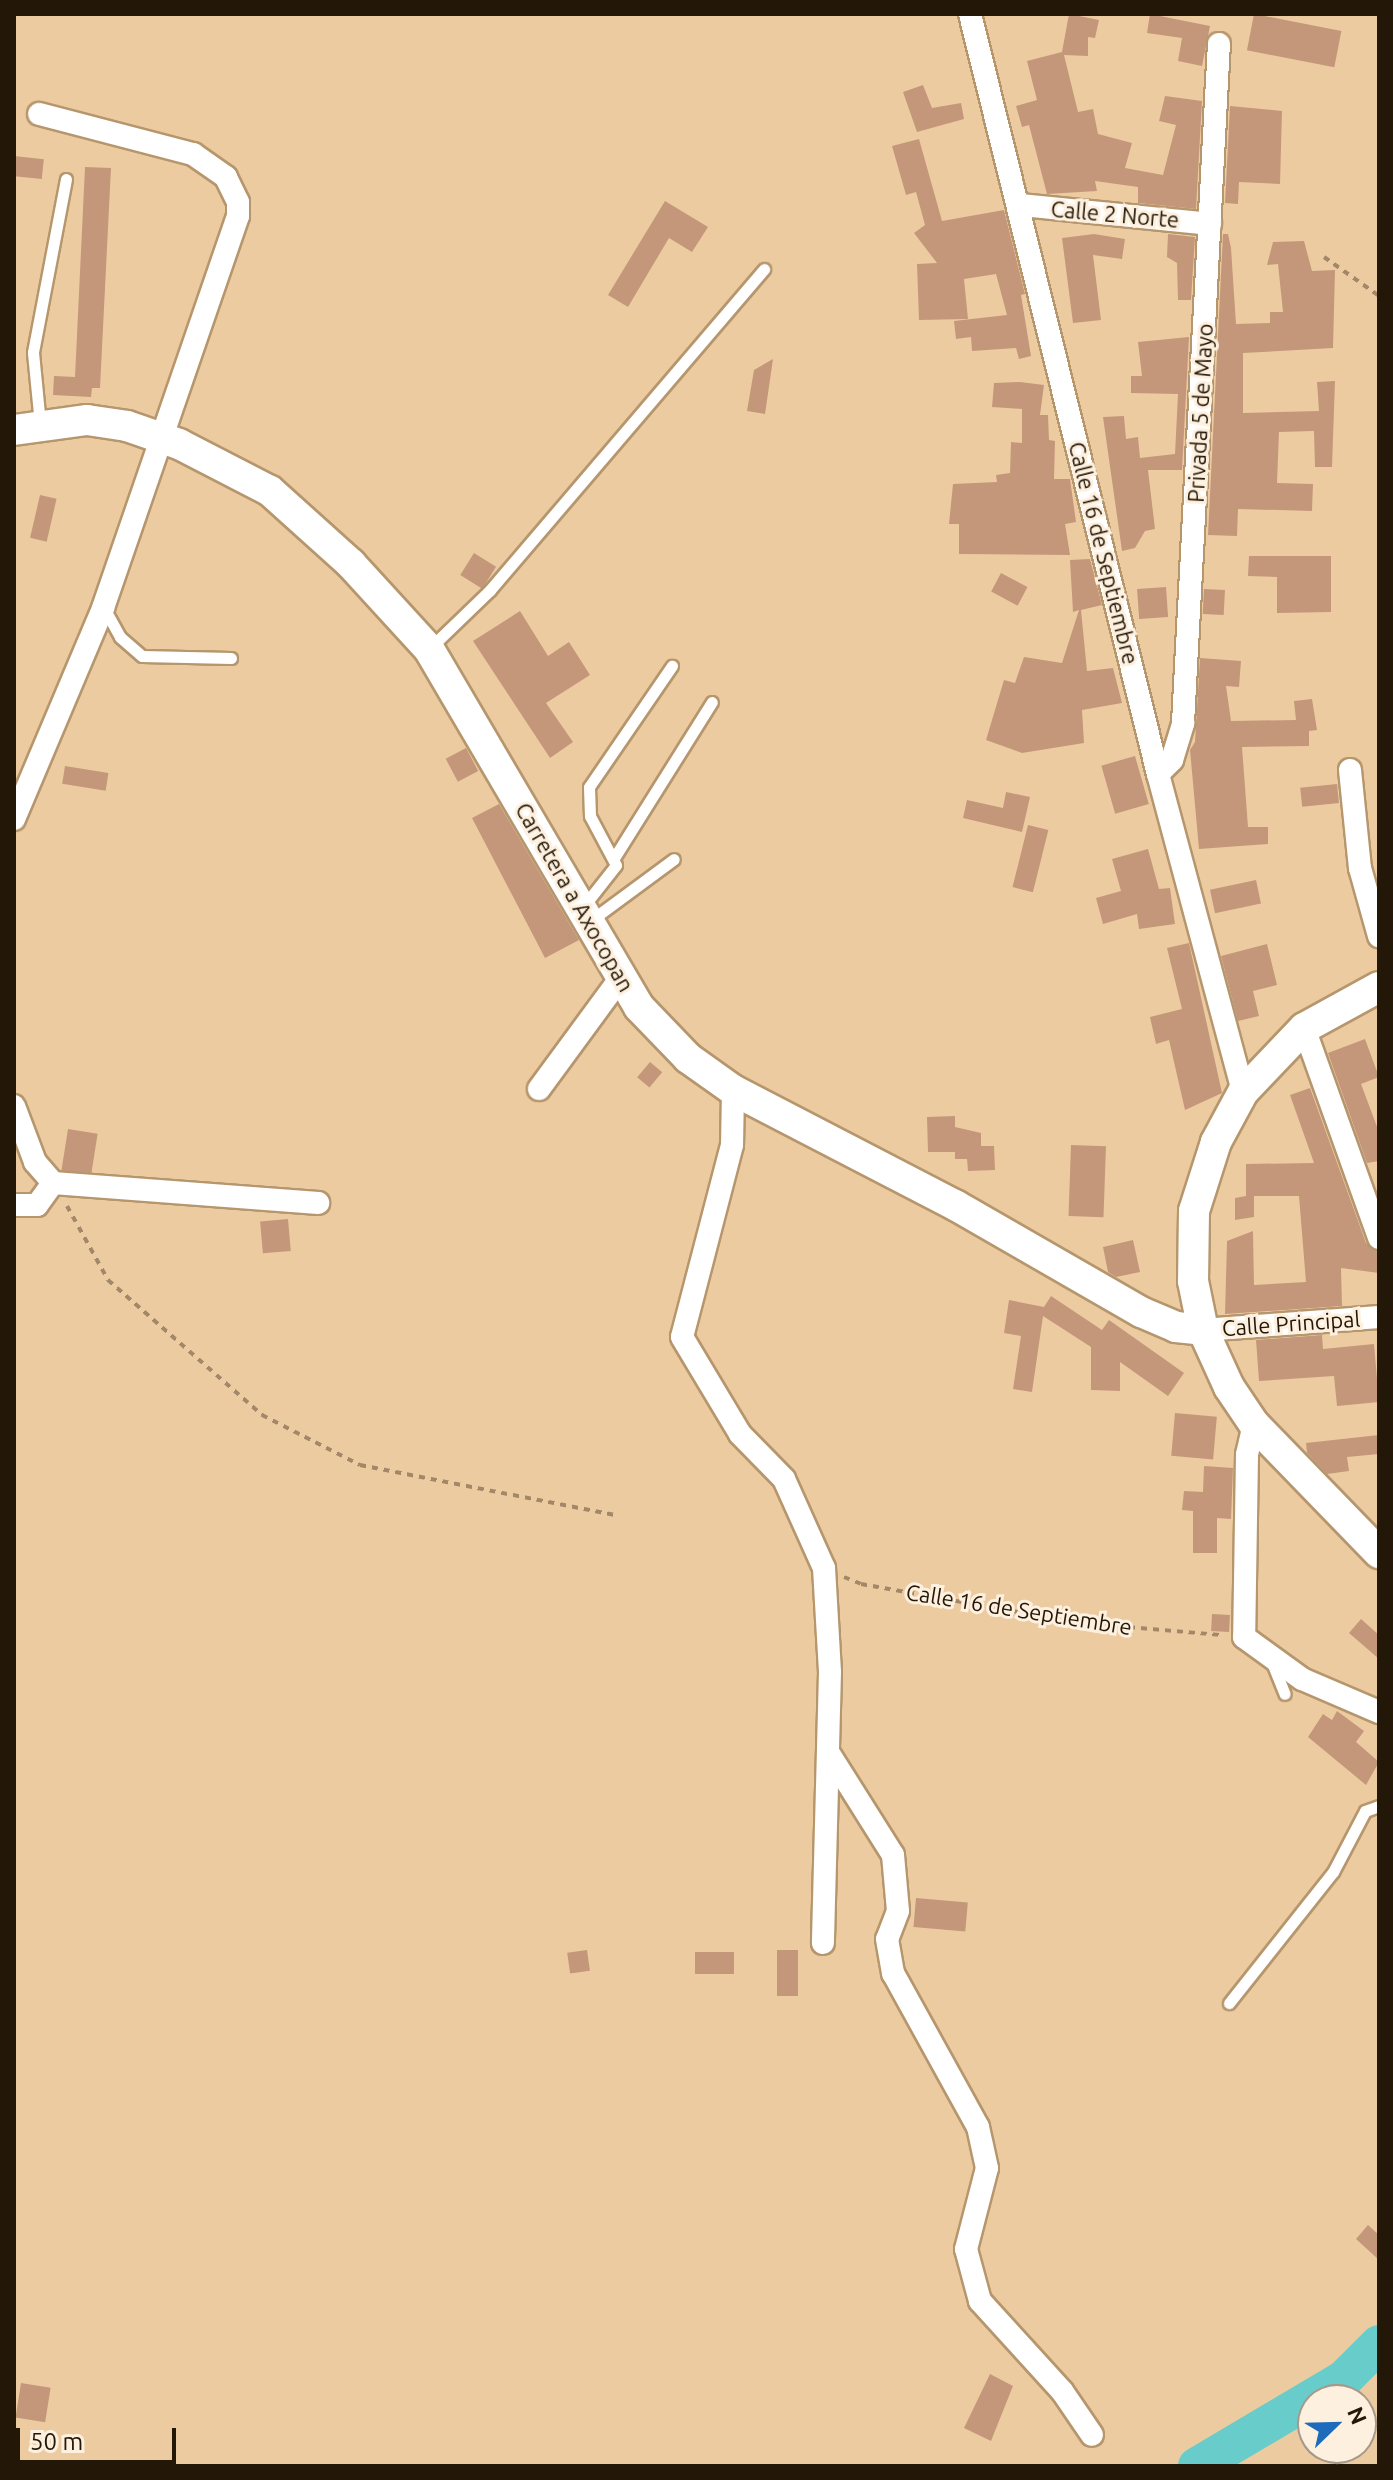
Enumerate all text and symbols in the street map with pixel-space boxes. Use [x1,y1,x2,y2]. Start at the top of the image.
street label: Calle 2 Norte [1050,195,1180,233]
street label: Privada 5 de Mayo [1182,323,1218,503]
street label: Calle 16 de Septiembre [1064,439,1144,667]
street label: Carretera a Axocopan [510,798,640,996]
street label: Calle Principal [1221,1305,1361,1341]
street label: Calle 16 de Septiembre [904,1578,1134,1640]
north arrow [1297,2384,1377,2464]
text: N [1343,2403,1372,2428]
scale bar [20,2412,180,2462]
text: 50 m [30,2428,83,2455]

